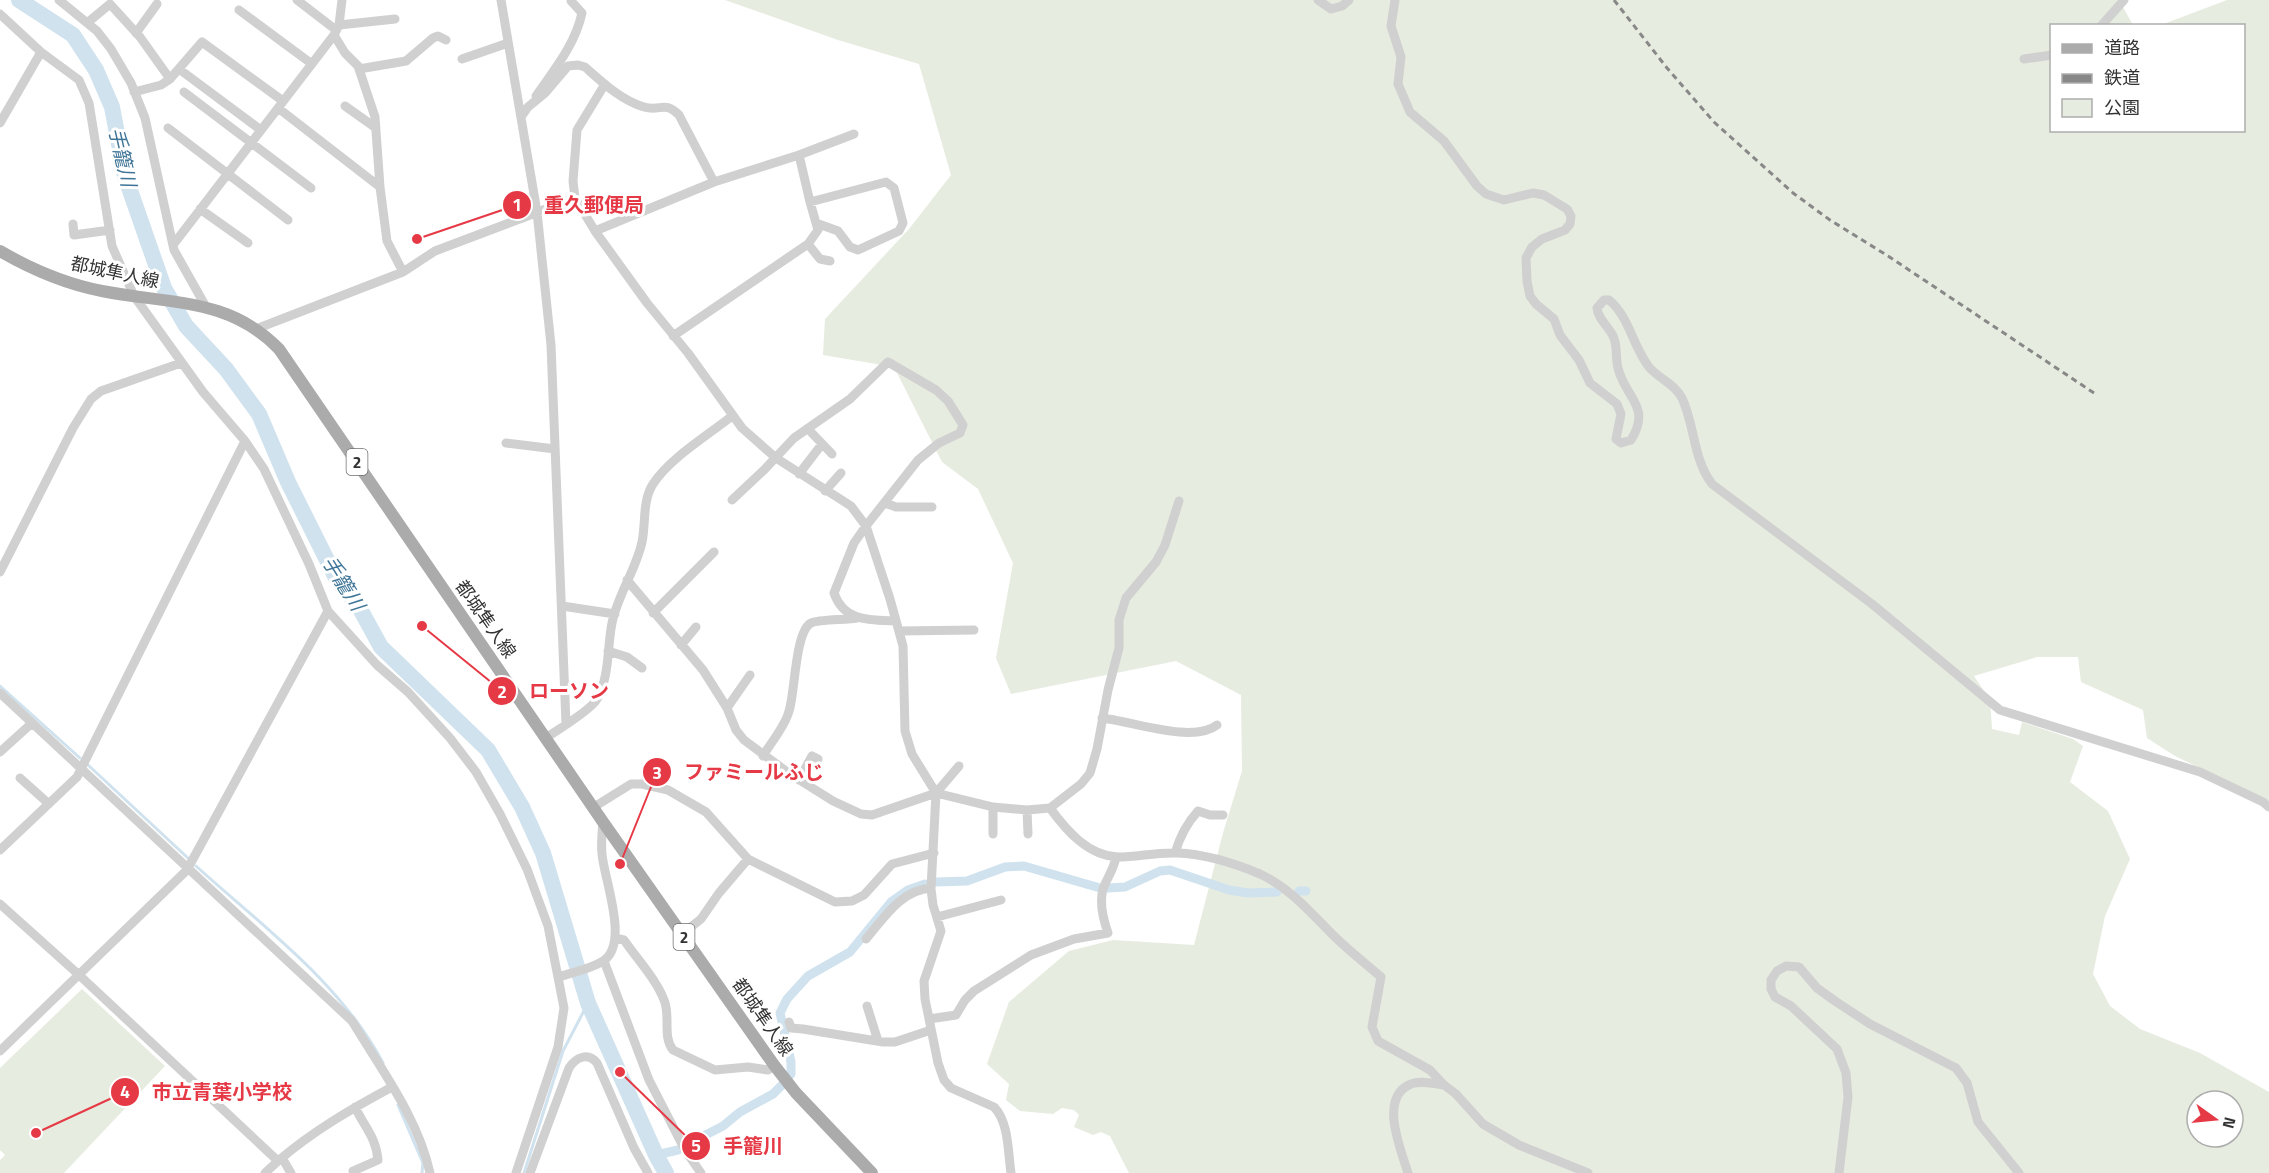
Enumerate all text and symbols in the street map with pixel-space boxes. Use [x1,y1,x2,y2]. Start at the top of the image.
legend [2050,24,2245,132]
text: 道路 [2104,34,2140,61]
text: 鉄道 [2104,64,2140,91]
text: 公園 [2104,94,2140,121]
water label: 手籠川 [101,124,145,192]
callout: 重久郵便局 [502,186,656,224]
text: 重久郵便局 [544,189,644,220]
text: 1 [512,191,522,218]
street label: 都城隼人線 [68,249,162,295]
road number: 2 [346,449,368,475]
water label: 手籠川 [315,549,374,618]
street label: 都城隼人線 [449,574,523,664]
callout: ローソン [487,672,621,710]
text: ローソン [529,675,609,706]
text: 2 [497,678,507,705]
callout: ファミールふじ [642,753,836,791]
text: ファミールふじ [684,756,824,787]
text: 3 [652,759,662,786]
road number: 2 [674,924,694,950]
street label: 都城隼人線 [726,972,800,1062]
callout: 市立青葉小学校 [110,1073,304,1111]
text: 市立青葉小学校 [152,1076,292,1107]
text: 4 [120,1078,130,1105]
north arrow [2185,1089,2245,1149]
text: N [2216,1114,2243,1131]
callout: 手籠川 [681,1127,795,1165]
text: 手籠川 [723,1130,783,1161]
text: 5 [691,1132,701,1159]

